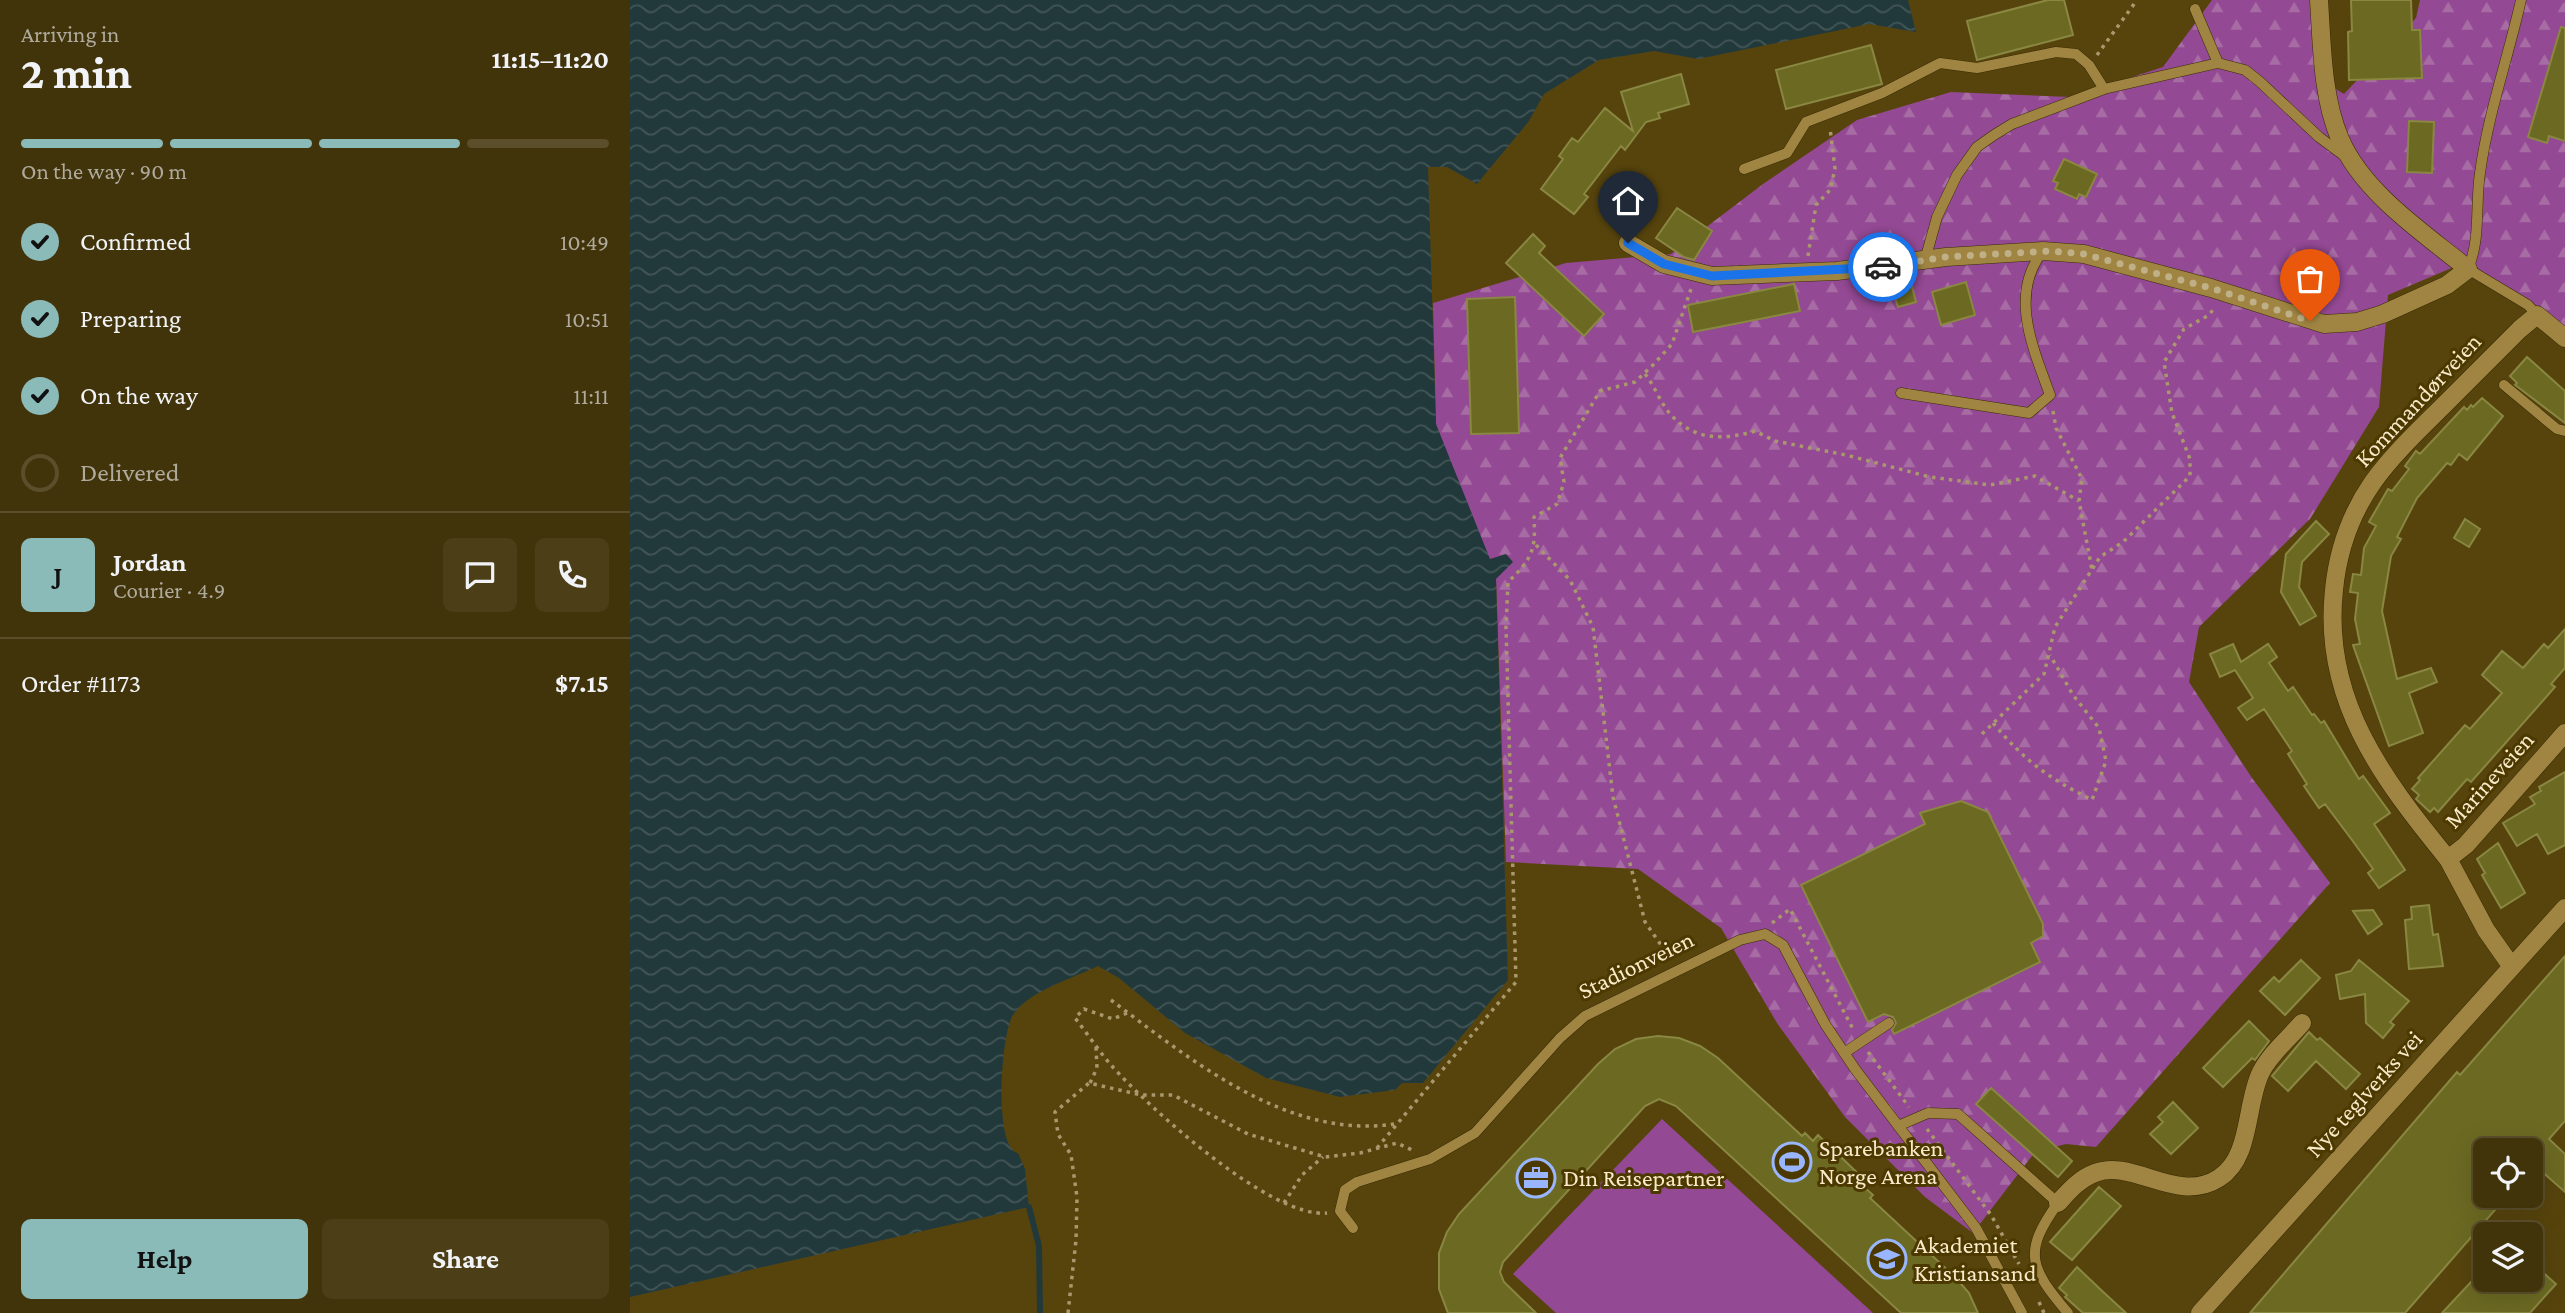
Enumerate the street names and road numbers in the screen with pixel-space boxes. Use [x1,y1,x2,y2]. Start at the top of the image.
street label: Kommandørveien [2349,327,2486,472]
street label: Marineveien [2438,726,2539,833]
street label: Stadionveien [1574,925,1698,1004]
street label: Nye teglverks vei [2300,1025,2427,1162]

